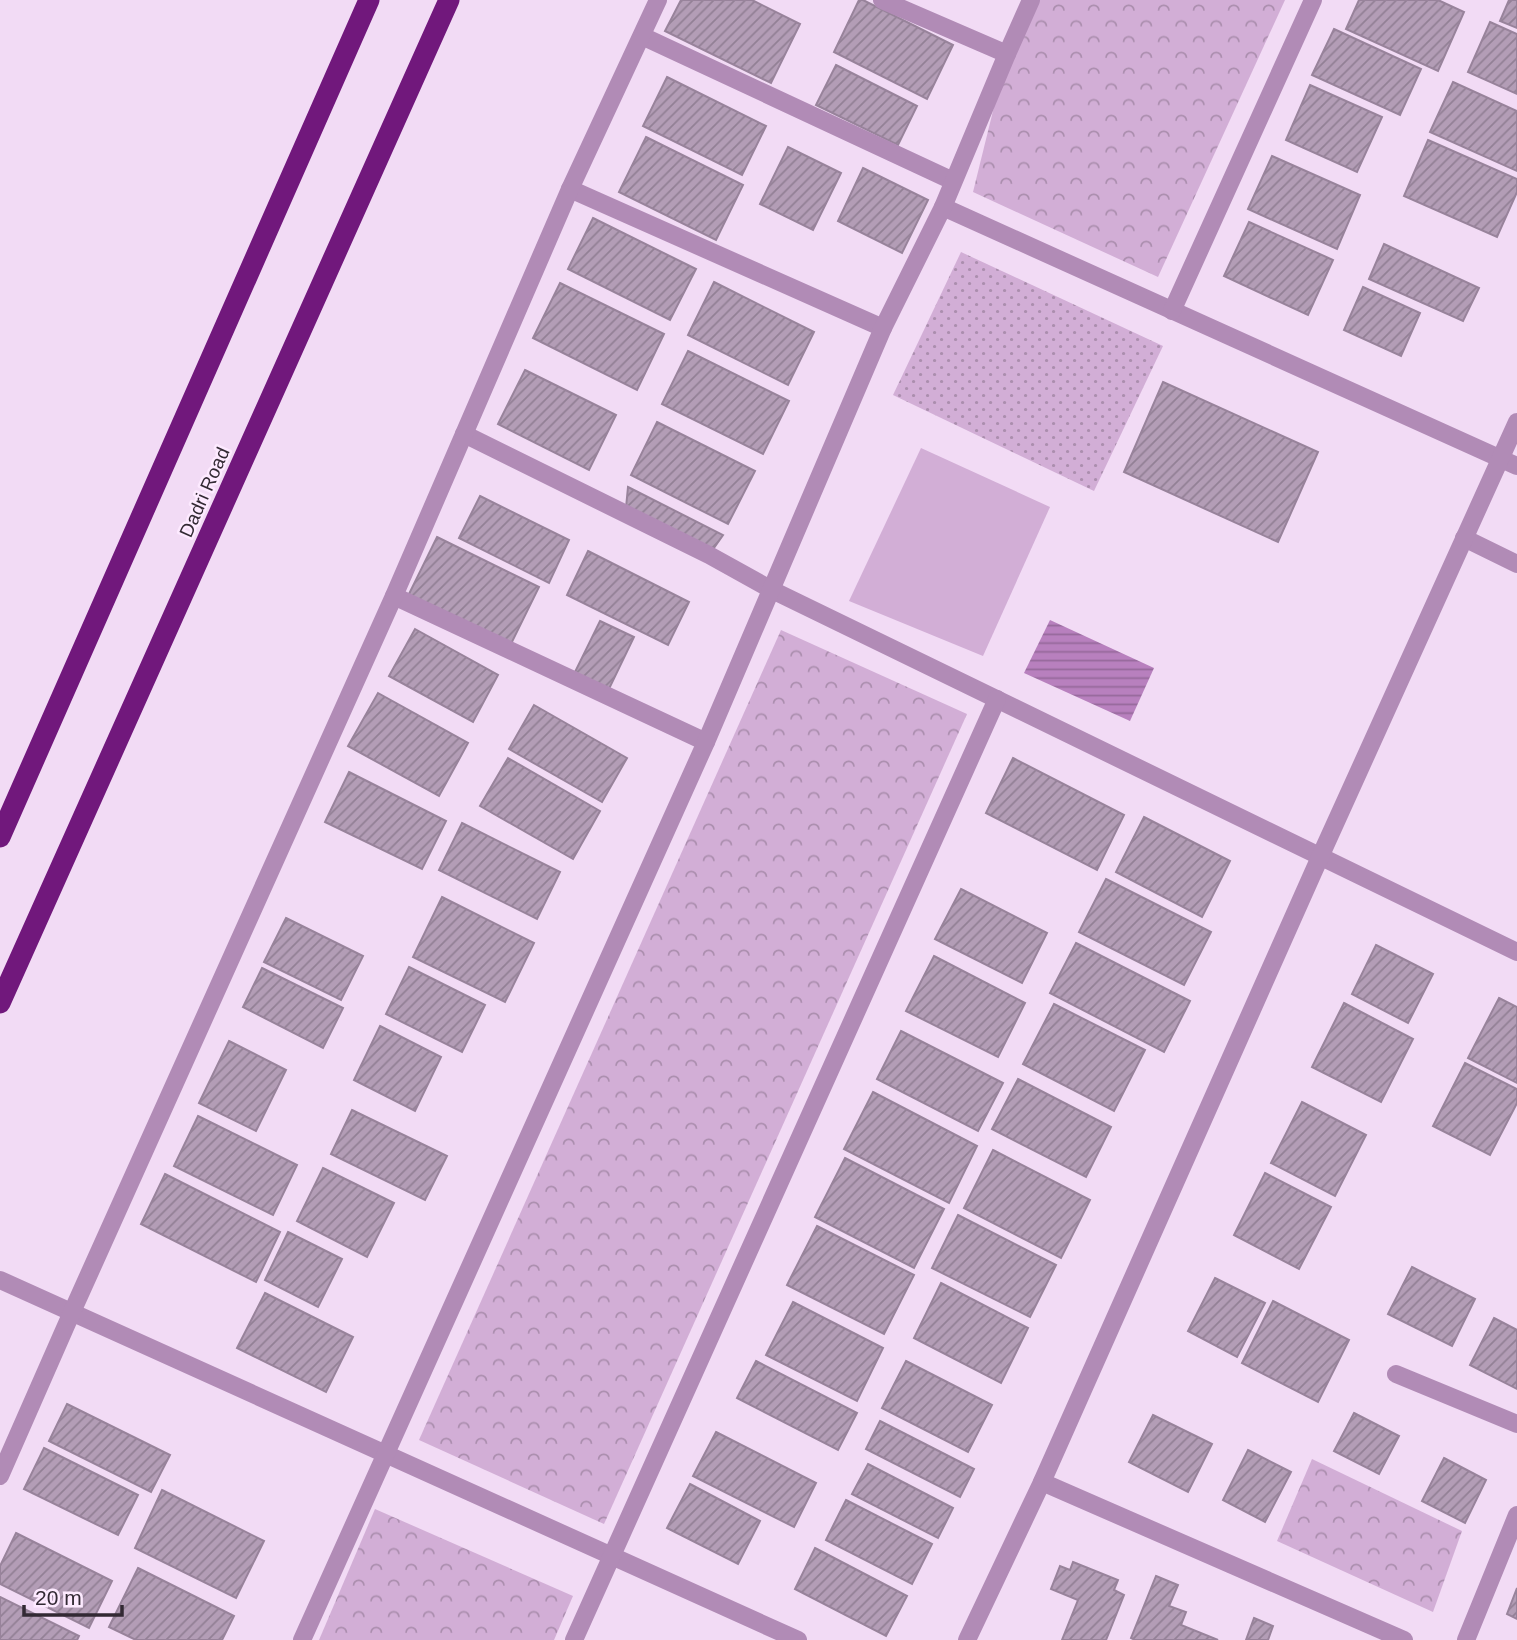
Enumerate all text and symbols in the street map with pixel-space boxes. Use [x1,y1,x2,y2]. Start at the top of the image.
street label: Dadri Road [175,444,234,540]
scale bar [24,1574,122,1618]
text: 20 m [35,1586,82,1609]

